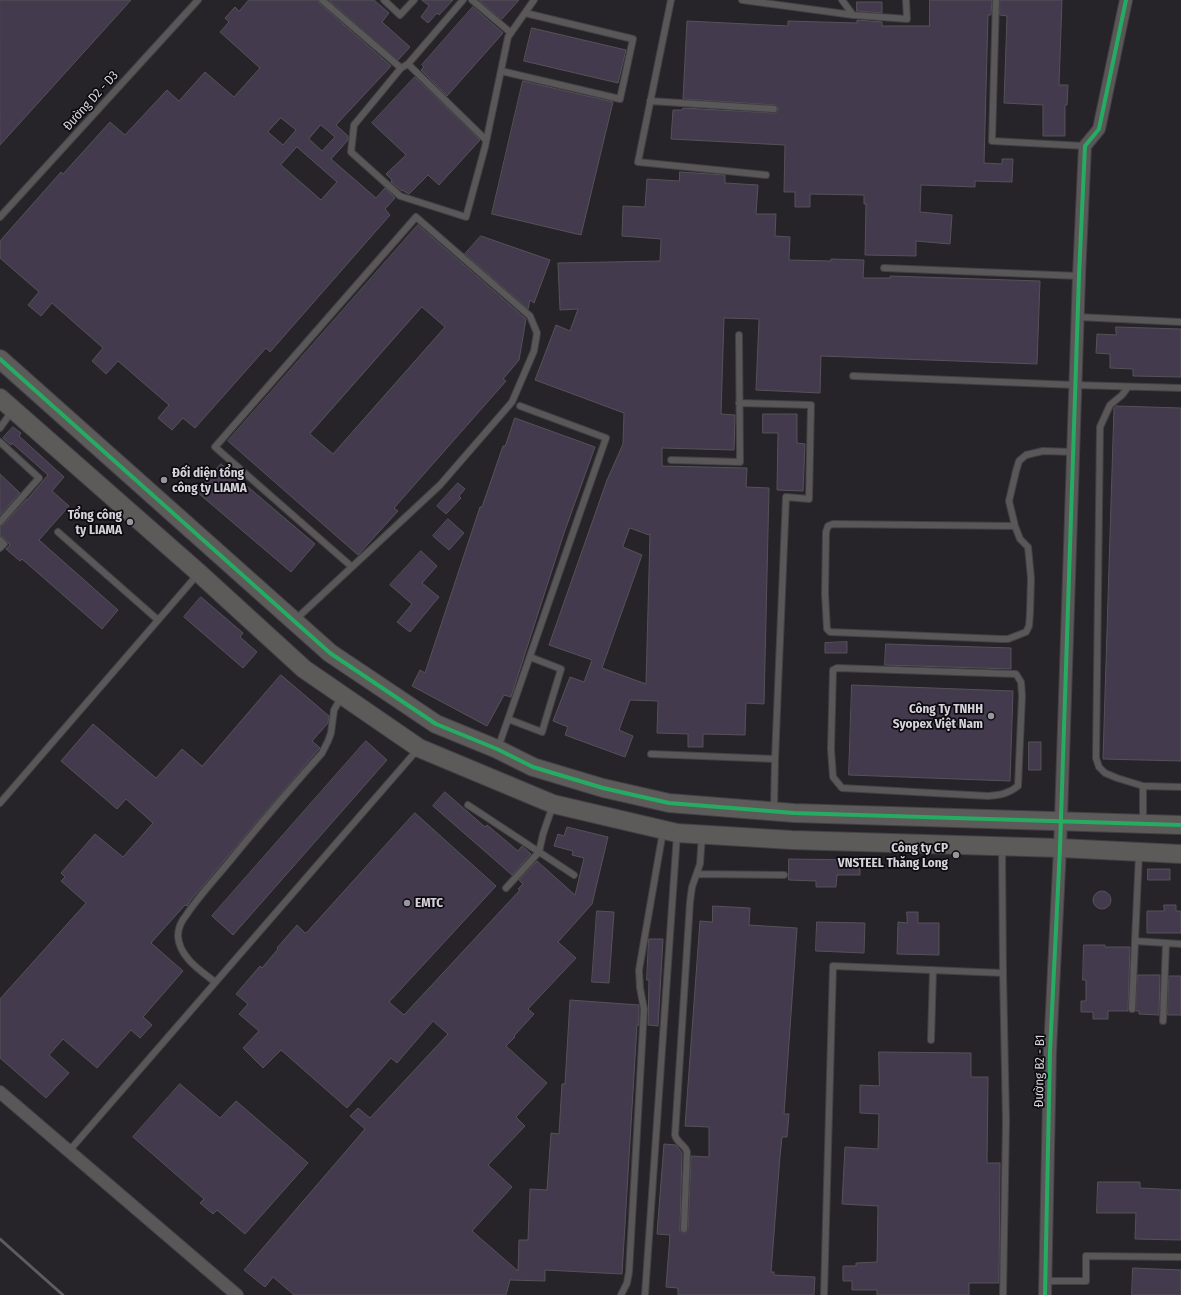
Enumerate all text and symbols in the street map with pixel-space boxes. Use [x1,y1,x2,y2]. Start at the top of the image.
street label: Đường D2 - D3 [60,68,122,134]
place label: Đối diện tổng công ty LIAMA [172,465,247,496]
marker: Đối diện tổng công ty LIAMA [159,475,169,485]
place label: Tổng công ty LIAMA [68,507,122,538]
marker: Tổng công ty LIAMA [125,517,135,527]
place label: Công Ty TNHH Syopex Việt Nam [893,701,983,732]
marker: Công Ty TNHH Syopex Việt Nam [986,711,996,721]
place label: Công ty CP VNSTEEL Thăng Long [838,840,948,871]
marker: Công ty CP VNSTEEL Thăng Long [951,850,961,860]
place label: EMTC [415,895,443,911]
marker: EMTC [402,898,412,908]
street label: Đường B2 - B1 [1032,1034,1048,1108]

